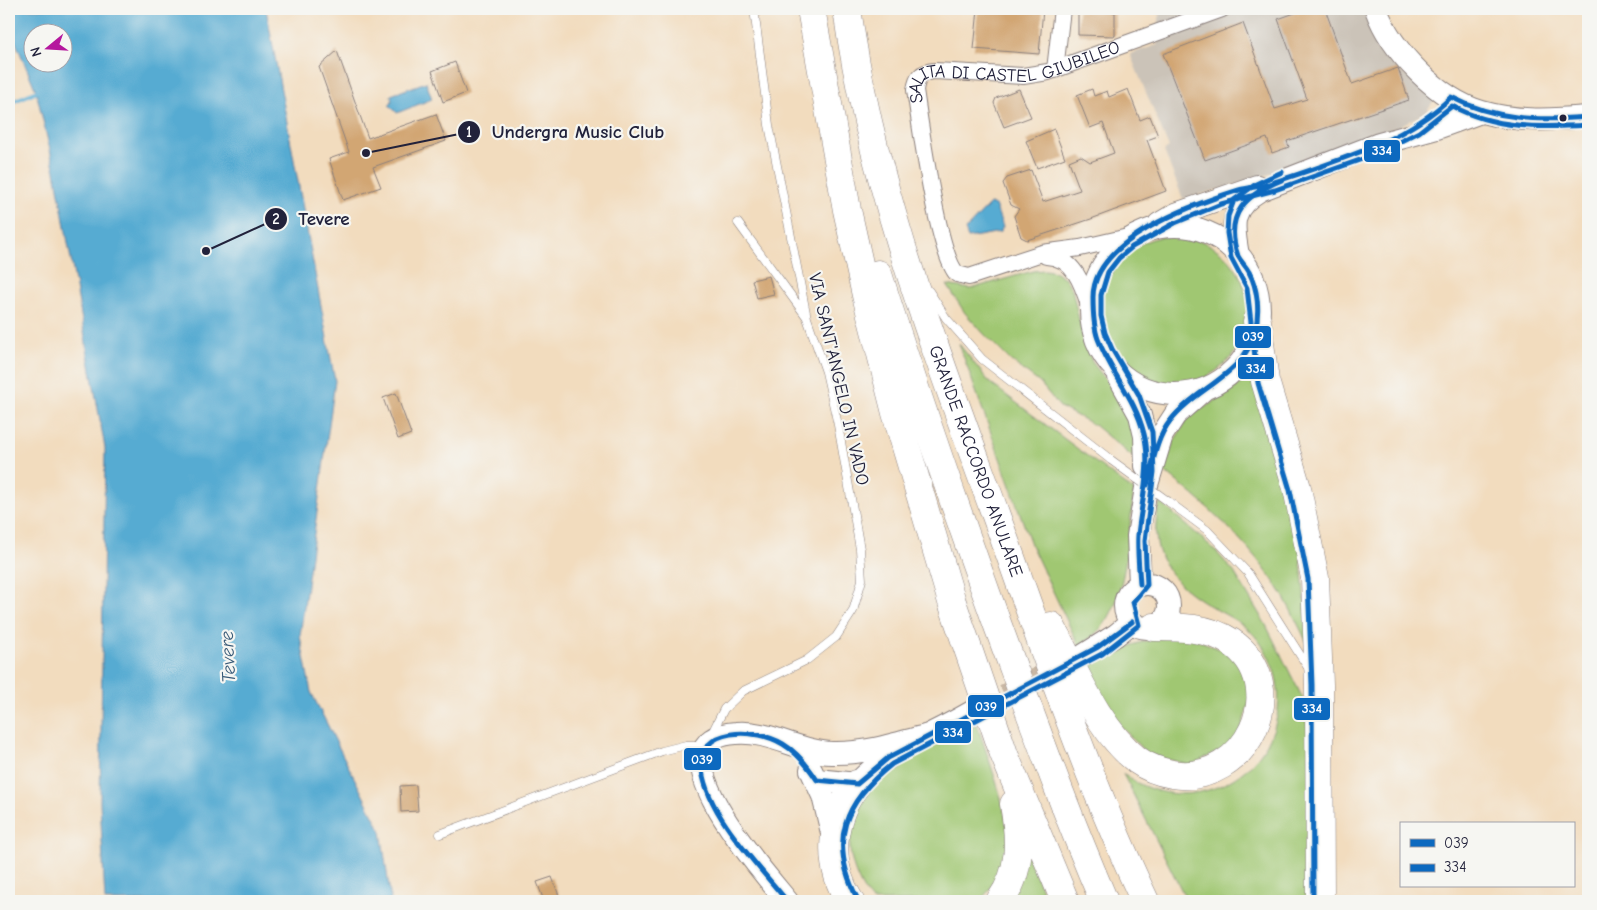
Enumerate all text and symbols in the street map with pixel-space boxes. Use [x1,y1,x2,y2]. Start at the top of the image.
north arrow [22,22,72,72]
street label: SALITA DI CASTEL GIUBILEO [905,37,1123,105]
text: N [27,45,46,59]
unlabelled marker [1558,113,1568,123]
callout: Undergra Music Club [456,115,674,149]
text: Undergra Music Club [492,121,664,143]
text: 1 [466,123,472,141]
line badge: 334 [1363,139,1401,163]
text: 334 [1372,142,1393,159]
callout: Tevere [263,202,360,236]
text: Tevere [298,208,350,230]
text: 2 [272,210,280,228]
street label: VIA SANT'ANGELO IN VADO [804,271,873,487]
line badge: 039 [1234,325,1272,349]
text: 039 [1242,328,1264,345]
street label: GRANDE RACCORDO ANULARE [924,343,1027,580]
line badge: 334 [1237,356,1275,380]
text: 334 [1246,360,1267,377]
water label: Tevere [216,630,240,683]
line badge: 039 [967,694,1005,718]
line badge: 334 [1293,697,1331,721]
text: 039 [975,698,997,715]
text: 334 [1302,700,1323,717]
line badge: 334 [934,720,972,744]
text: 334 [943,724,964,741]
line badge: 039 [683,747,722,771]
text: 039 [691,751,713,768]
legend [1400,822,1574,888]
text: 039 [1444,834,1469,852]
text: 334 [1444,858,1466,876]

